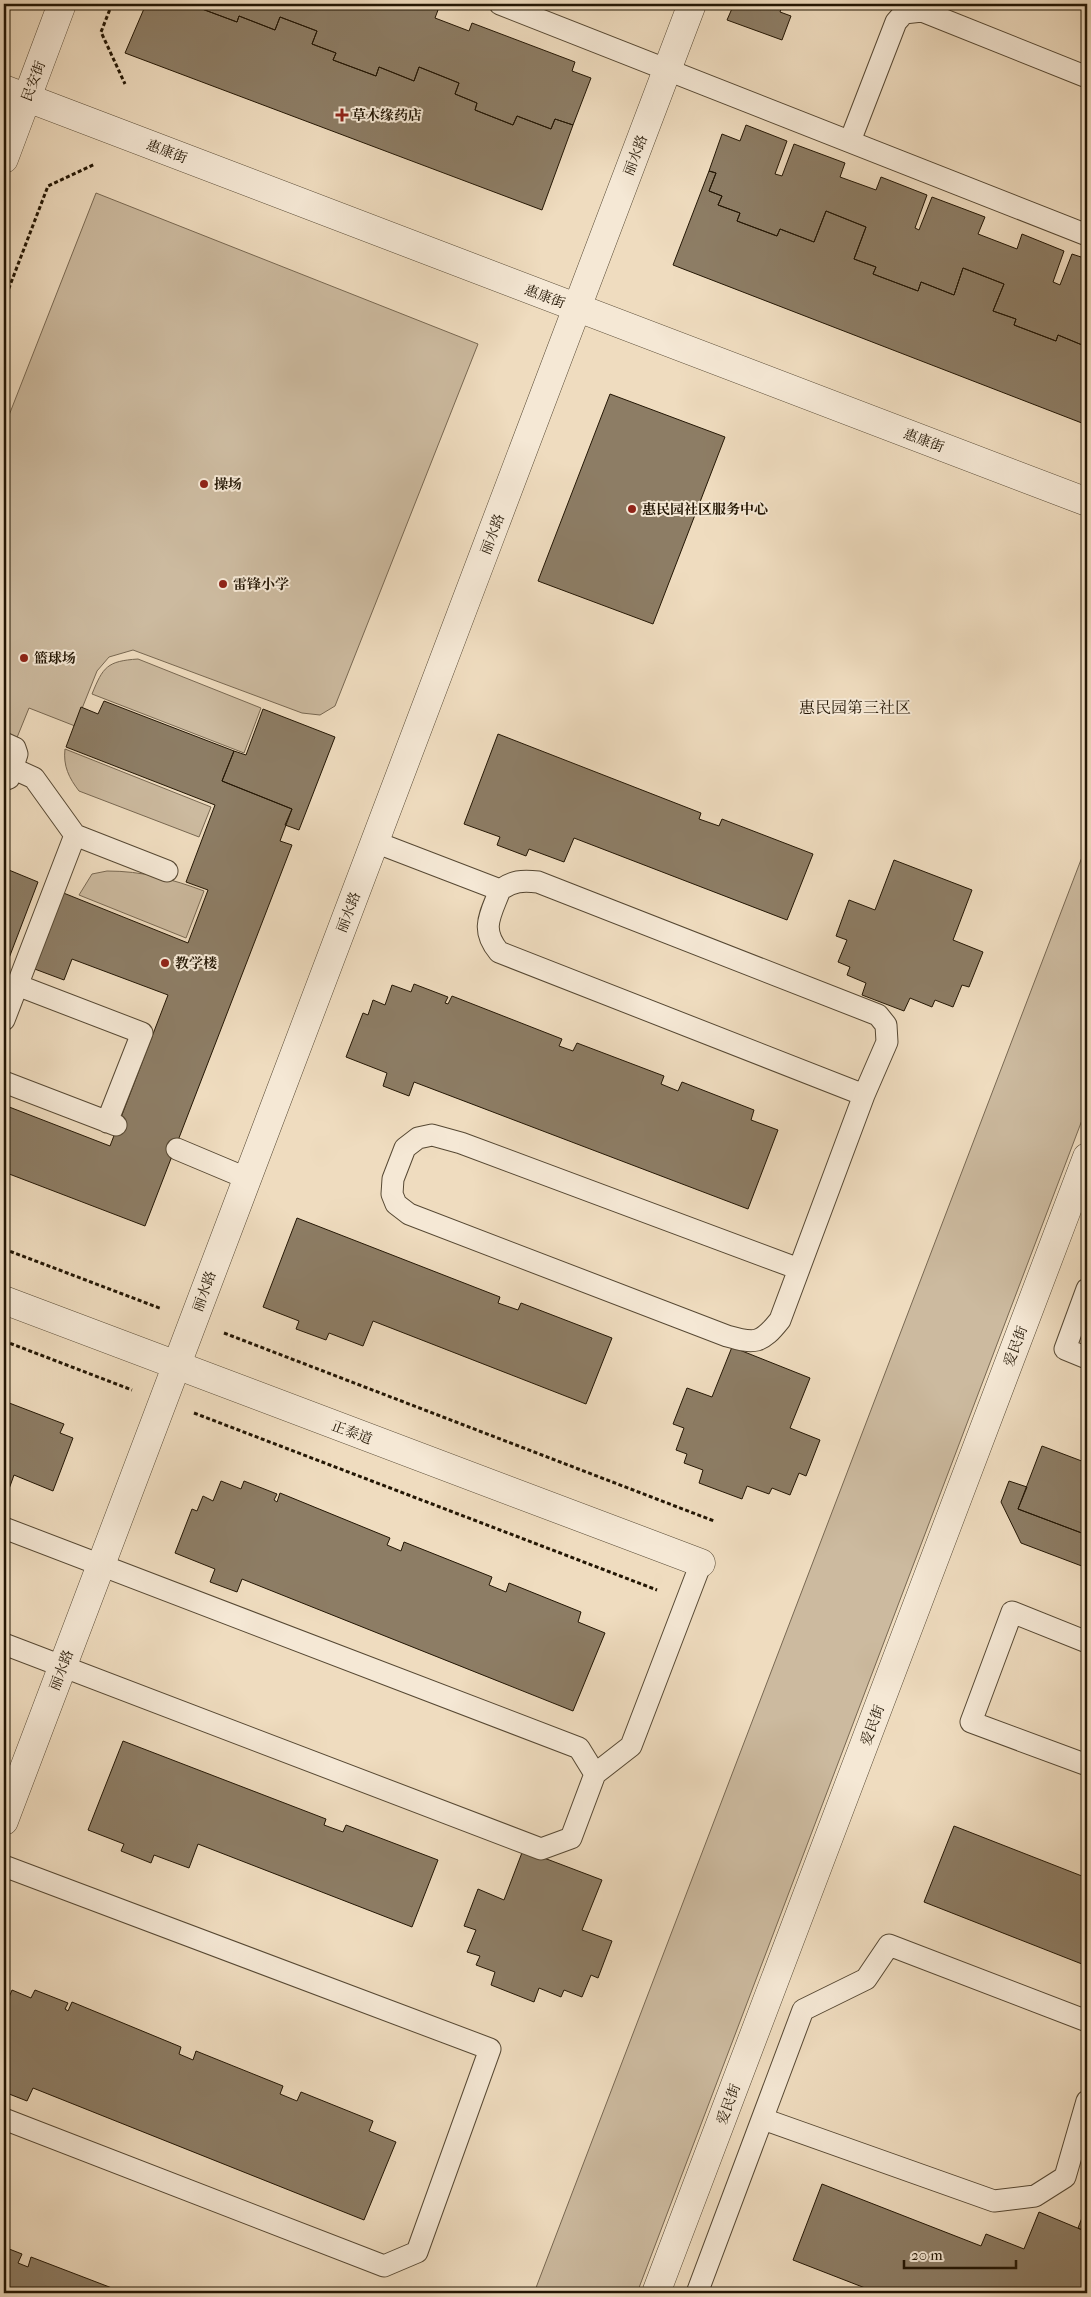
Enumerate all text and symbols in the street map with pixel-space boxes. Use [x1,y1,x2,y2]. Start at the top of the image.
street label: 民安街 [18,59,49,104]
place label: 草木缘药店 [352,107,422,124]
marker: 草木缘药店 [336,109,348,121]
street label: 丽水路 [620,133,651,178]
street label: 惠康街 [144,136,189,167]
street label: 惠康街 [522,281,567,312]
street label: 惠康街 [901,425,946,456]
place label: 操场 [214,476,242,493]
marker: 操场 [198,478,210,490]
place label: 惠民园社区服务中心 [642,501,768,518]
marker: 惠民园社区服务中心 [626,503,638,515]
street label: 丽水路 [477,512,508,557]
place label: 雷锋小学 [233,576,289,593]
marker: 雷锋小学 [217,578,229,590]
place label: 篮球场 [34,650,76,667]
marker: 篮球场 [18,652,30,664]
district label: 惠民园第三社区 [799,698,911,717]
street label: 丽水路 [333,890,364,935]
place label: 教学楼 [175,955,217,972]
marker: 教学楼 [159,957,171,969]
street label: 丽水路 [189,1269,220,1314]
street label: 爱民街 [1000,1324,1031,1369]
street label: 正泰道 [329,1417,374,1448]
street label: 丽水路 [46,1648,77,1693]
street label: 爱民街 [857,1703,888,1748]
street label: 爱民街 [713,2082,744,2127]
scale bar [904,2237,1016,2269]
text: 20 m [911,2246,943,2264]

